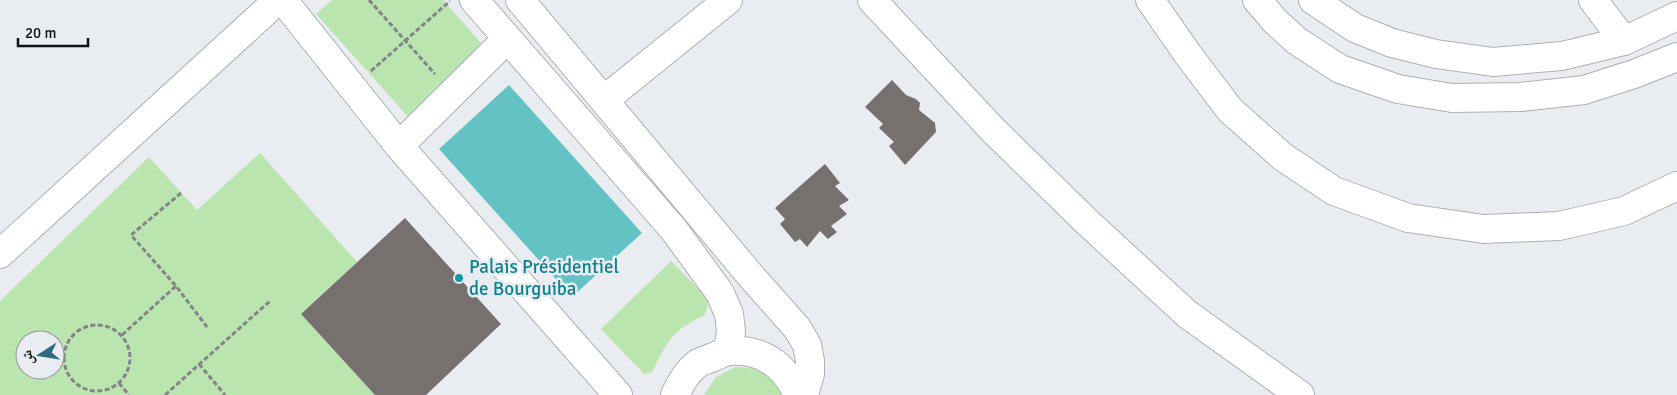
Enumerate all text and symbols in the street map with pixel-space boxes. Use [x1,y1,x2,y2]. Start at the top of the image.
scale bar [18,15,88,47]
text: 20 m [25,24,56,42]
place label: Palais Présidentiel de Bourguiba [469,255,619,301]
marker: Palais Présidentiel de Bourguiba [453,272,465,284]
north arrow [15,330,65,380]
text: ش [18,348,38,367]

